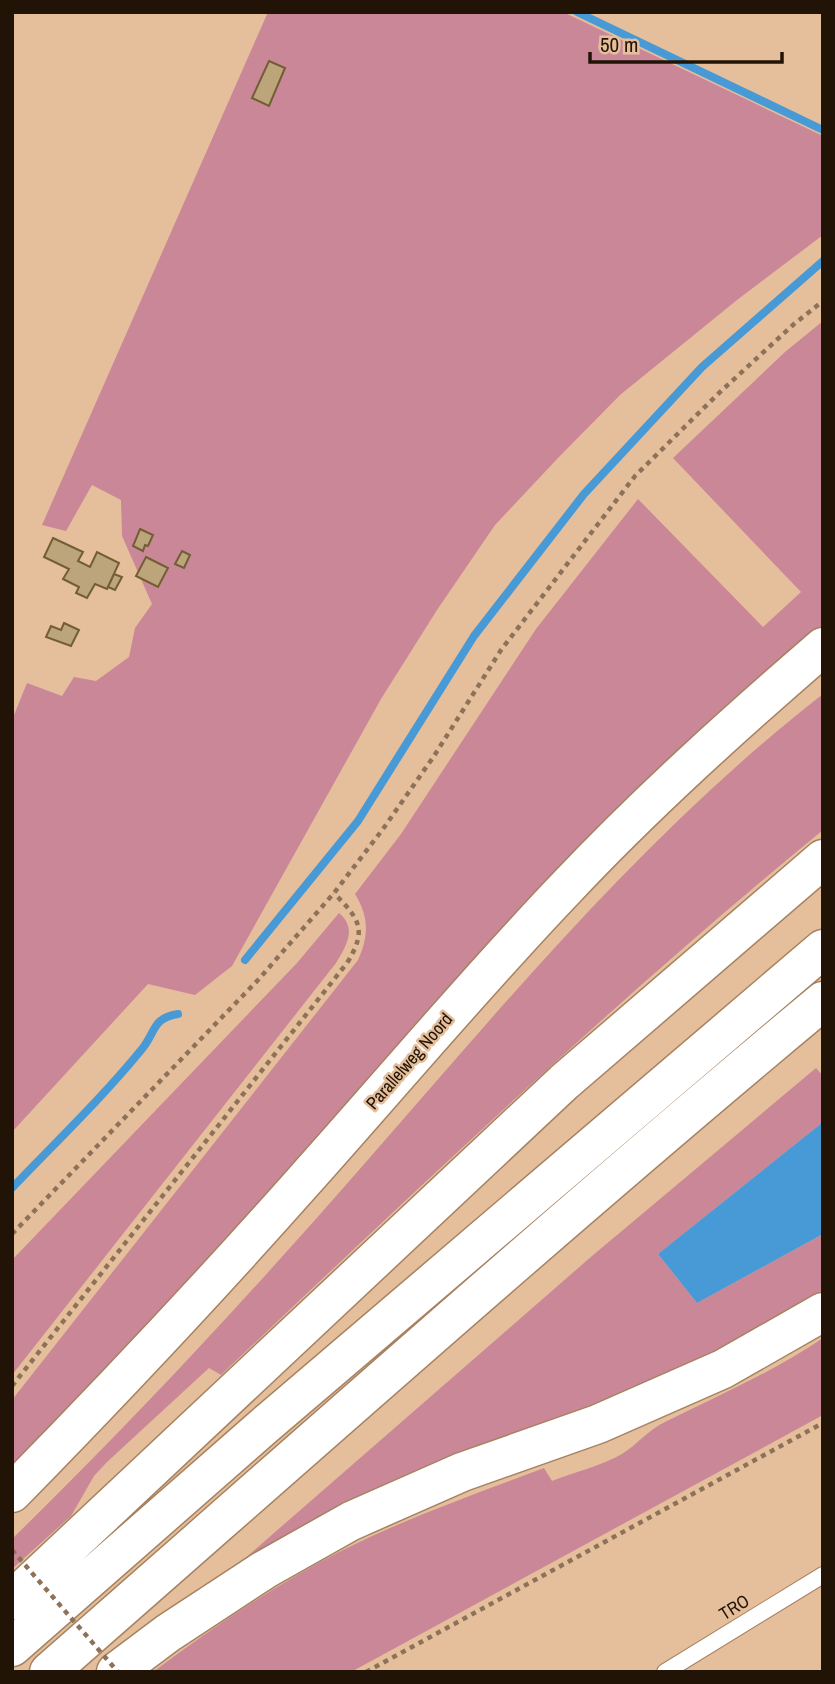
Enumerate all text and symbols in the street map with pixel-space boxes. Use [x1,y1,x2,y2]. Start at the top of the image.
scale bar [590,21,782,65]
text: 50 m [600,30,638,59]
street label: Parallelweg Noord [360,1007,458,1115]
street label: TRO [714,1588,754,1626]

